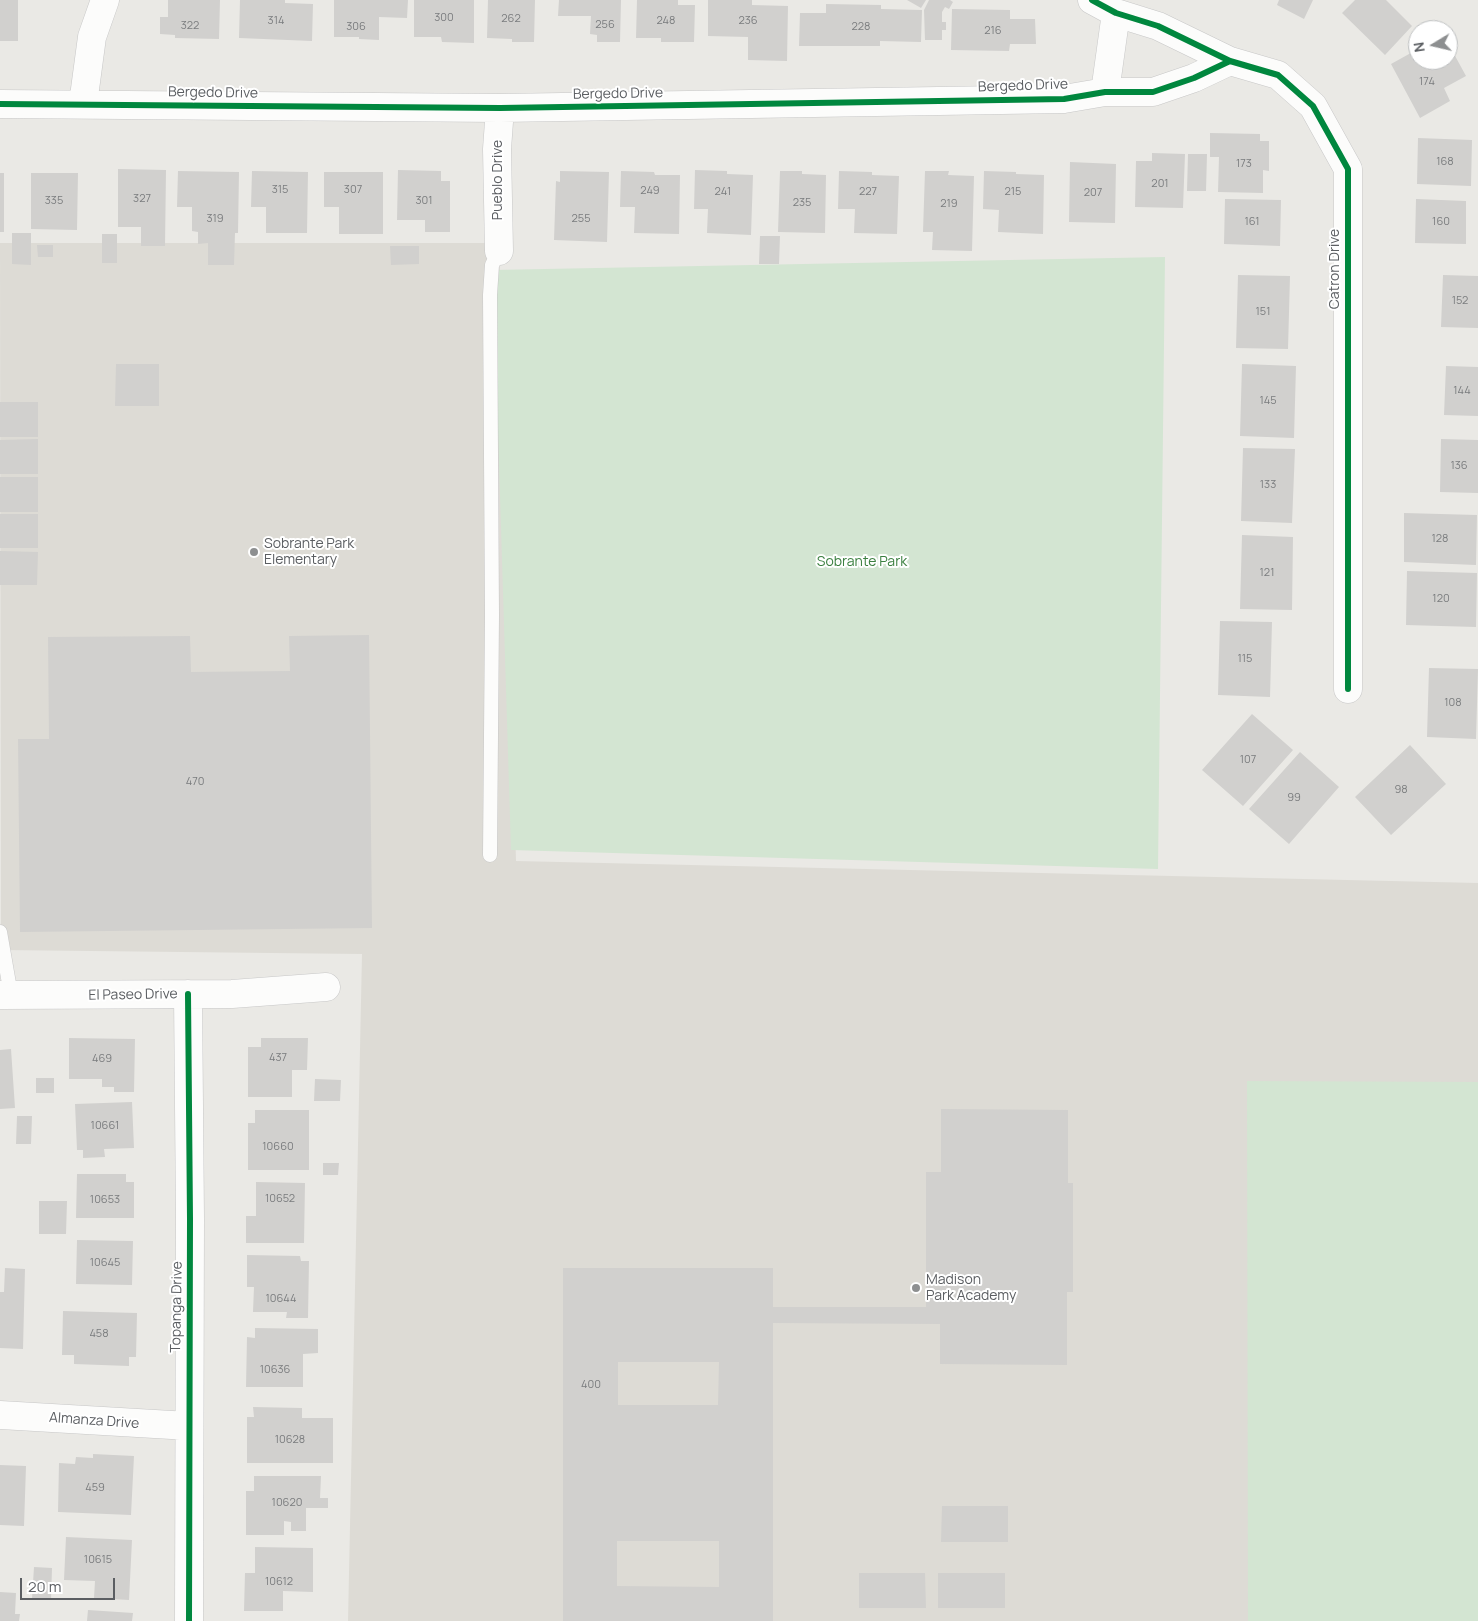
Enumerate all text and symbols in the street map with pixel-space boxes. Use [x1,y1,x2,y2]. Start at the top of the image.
house number: 300 [434,11,454,25]
house number: 262 [501,12,521,26]
house number: 314 [268,14,284,28]
house number: 248 [657,14,675,28]
house number: 236 [738,14,758,28]
house number: 256 [595,18,615,32]
house number: 322 [181,19,199,33]
house number: 306 [346,20,366,34]
house number: 228 [852,20,870,34]
north arrow [1408,20,1458,70]
house number: 216 [984,24,1002,38]
text: N [1409,41,1429,54]
house number: 174 [1419,75,1435,89]
street label: Bergedo Drive [978,76,1068,96]
street label: Bergedo Drive [168,84,258,102]
street label: Bergedo Drive [573,85,663,103]
street label: Pueblo Drive [490,140,506,220]
house number: 168 [1436,155,1454,169]
house number: 173 [1236,157,1252,171]
house number: 201 [1151,177,1169,191]
house number: 315 [272,183,288,197]
house number: 307 [344,183,362,197]
house number: 249 [640,184,660,198]
house number: 241 [715,185,731,199]
house number: 227 [859,185,877,199]
house number: 215 [1005,185,1021,199]
house number: 207 [1084,186,1102,200]
house number: 327 [133,192,151,206]
house number: 335 [45,194,63,208]
house number: 301 [415,194,433,208]
house number: 235 [793,196,811,210]
house number: 219 [940,197,958,211]
house number: 319 [206,212,224,226]
house number: 255 [572,212,590,226]
house number: 161 [1244,215,1260,229]
house number: 160 [1432,215,1450,229]
street label: Catron Drive [1327,229,1343,309]
house number: 152 [1452,294,1468,308]
house number: 151 [1256,305,1270,319]
house number: 144 [1453,384,1471,398]
house number: 145 [1259,394,1277,408]
house number: 136 [1450,459,1468,473]
house number: 133 [1260,478,1276,492]
house number: 128 [1432,532,1448,546]
place label: Sobrante Park Elementary [264,536,354,568]
marker: Sobrante Park Elementary [248,546,260,558]
park label: Sobrante Park [817,554,907,570]
house number: 121 [1260,566,1274,580]
house number: 120 [1432,592,1450,606]
house number: 115 [1238,652,1252,666]
house number: 108 [1444,696,1462,710]
house number: 107 [1240,753,1256,767]
house number: 470 [186,775,204,789]
house number: 98 [1394,783,1408,797]
house number: 99 [1287,791,1301,805]
street label: El Paseo Drive [88,986,178,1004]
house number: 437 [269,1051,287,1065]
house number: 469 [92,1052,112,1066]
house number: 10661 [91,1119,119,1133]
house number: 10660 [262,1140,294,1154]
house number: 10652 [265,1192,295,1206]
house number: 10653 [90,1193,120,1207]
house number: 10645 [90,1256,120,1270]
street label: Topanga Drive [168,1261,186,1353]
place label: Madison Park Academy [926,1272,1016,1304]
marker: Madison Park Academy [910,1282,922,1294]
house number: 10644 [266,1292,296,1306]
house number: 458 [89,1327,109,1341]
house number: 10636 [260,1363,290,1377]
house number: 400 [581,1378,601,1392]
street label: Almanza Drive [48,1409,140,1433]
house number: 10628 [275,1433,305,1447]
house number: 459 [85,1481,105,1495]
house number: 10620 [272,1496,302,1510]
house number: 10615 [84,1553,112,1567]
scale bar [22,1568,118,1600]
house number: 10612 [265,1575,293,1589]
text: 20 m [28,1576,61,1597]

